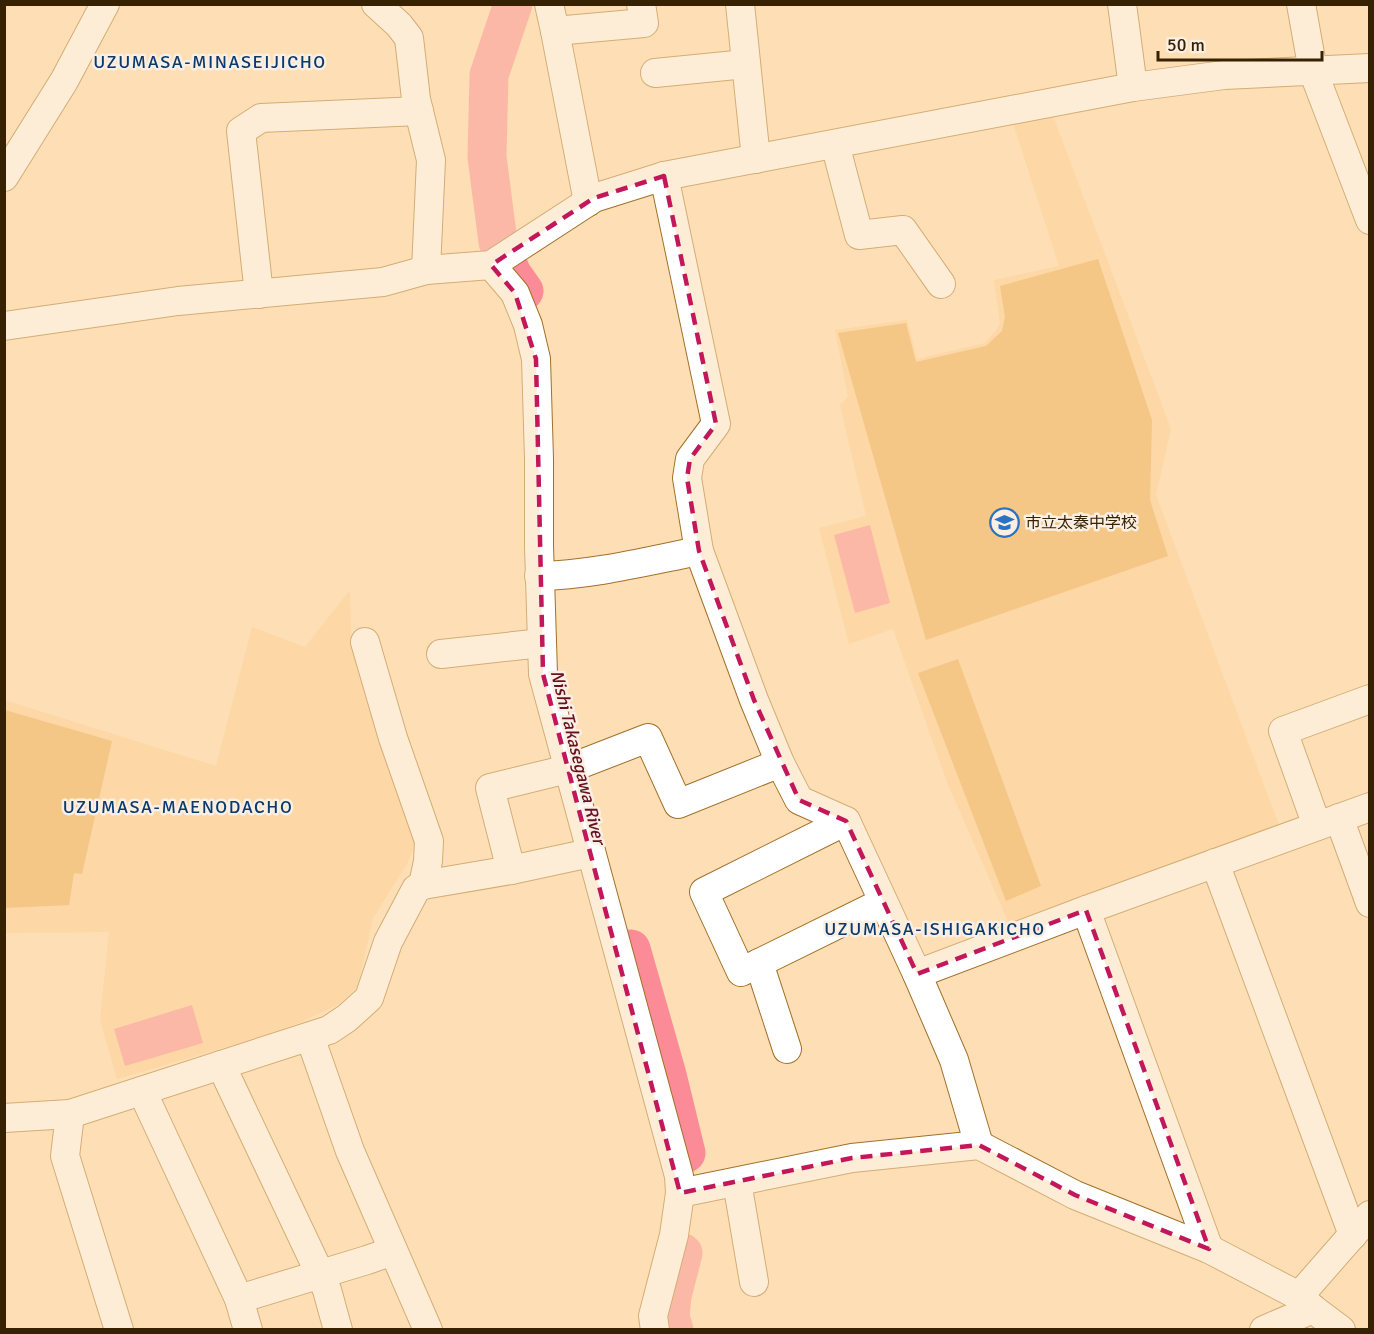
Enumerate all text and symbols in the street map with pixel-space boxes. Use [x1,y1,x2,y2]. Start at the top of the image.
scale bar [1158,24,1322,62]
text: 50 m [1167,34,1205,56]
district label: UZUMASA-MINASEIJICHO [93,51,327,73]
school or university icon: 市立太秦中学校 [988,506,1020,538]
place label: 市立太秦中学校 [1025,513,1137,533]
water label: Nishi Takasegawa River [546,668,611,849]
district label: UZUMASA-MAENODACHO [63,796,293,818]
district label: UZUMASA-ISHIGAKICHO [824,918,1046,940]

